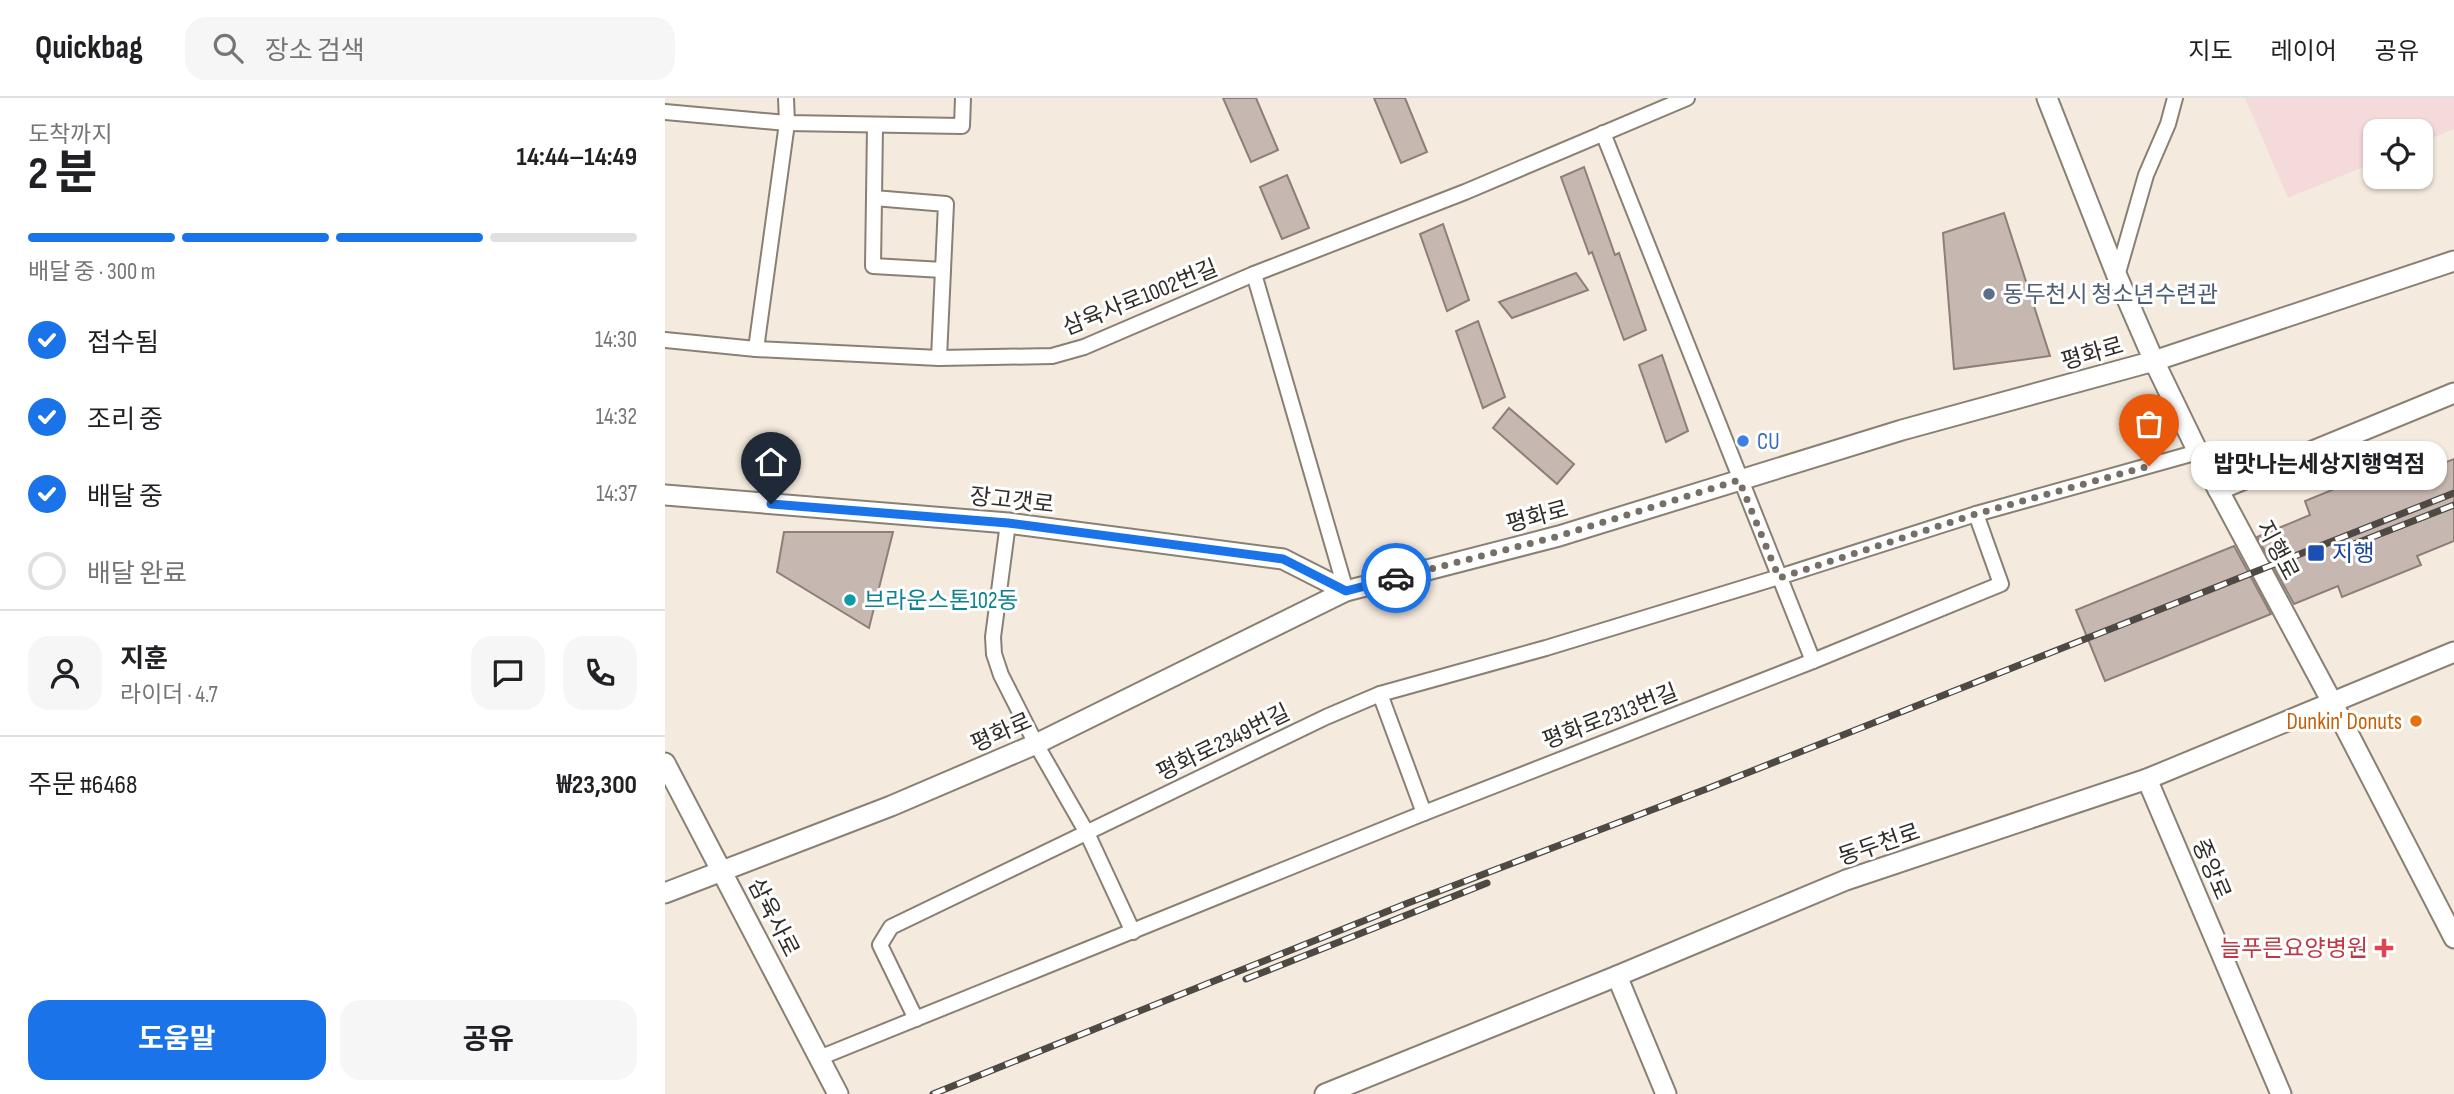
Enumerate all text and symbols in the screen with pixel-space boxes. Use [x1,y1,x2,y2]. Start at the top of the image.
search box [185,17,675,80]
text: Quickbag [35,28,143,68]
icon: search [209,29,247,67]
text: 장소 검색 [265,36,365,67]
text: 지도 [2188,37,2233,66]
text: 레이어 [2271,37,2337,66]
text: 공유 [2375,37,2419,66]
map controls [2363,119,2433,189]
button: locate [2363,119,2433,189]
text: 도착까지 [28,121,113,149]
text: 14:44–14:49 [517,142,637,173]
text: 2 분 [28,147,98,202]
street label: 삼육사로1002번길 [1059,254,1222,342]
text: 배달 중 · 300 m [28,258,156,286]
place label: 동두천시 청소년수련관 [2003,281,2218,309]
marker: 동두천시 청소년수련관 [1981,286,1997,302]
icon: check [28,321,66,359]
text: 14:30 [595,326,637,354]
text: 접수됨 [87,328,159,359]
street label: 평화로 [2058,332,2127,376]
pin [2119,394,2179,466]
icon: check [28,398,66,436]
text: 14:32 [596,403,637,431]
text: 조리 중 [87,405,163,436]
icon: bag [2130,405,2168,443]
place label: CU [1757,428,1780,456]
pin [741,432,801,504]
marker: CU [1735,433,1751,449]
callout: 밥맛나는세상지행역점 [2191,442,2447,490]
icon: home [752,443,790,481]
text: 밥맛나는세상지행역점 [2213,451,2425,479]
icon: check [28,475,66,513]
text: 14:37 [596,480,637,508]
text: 배달 중 [87,482,163,513]
street label: 장고갯로 [968,483,1055,519]
street label: 평화로 [1503,495,1572,539]
street label: 지행로 [2250,516,2304,585]
place label: 지행 [2332,540,2374,568]
courier [1361,543,1431,613]
marker: 지행 [2306,543,2326,563]
text: 배달 완료 [87,559,187,590]
icon: car [1377,559,1415,597]
place label: 브라운스톤102동 [864,587,1019,615]
marker: 브라운스톤102동 [842,592,858,608]
button: person [28,636,102,710]
button: chat [471,636,545,710]
button: phone [563,636,637,710]
text: 지훈 [120,644,168,675]
street label: 평화로2313번길 [1539,678,1682,756]
text: 라이더 · 4.7 [120,681,218,709]
street label: 평화로2349번길 [1152,699,1295,787]
street label: 평화로 [967,707,1036,759]
place label: Dunkin' Donuts [2286,708,2402,736]
marker: Dunkin' Donuts [2408,713,2424,729]
text: 주문 #6468 [28,770,137,801]
text: ₩23,300 [557,770,637,801]
street label: 동두천로 [1835,818,1924,872]
street label: 중앙로 [2186,835,2236,904]
street label: 삼육사로 [741,873,805,962]
place label: 늘푸른요양병원 [2220,935,2368,963]
marker: 늘푸른요양병원 [2374,938,2394,958]
button: 도움말 [28,1000,326,1080]
button: 공유 [340,1000,637,1080]

